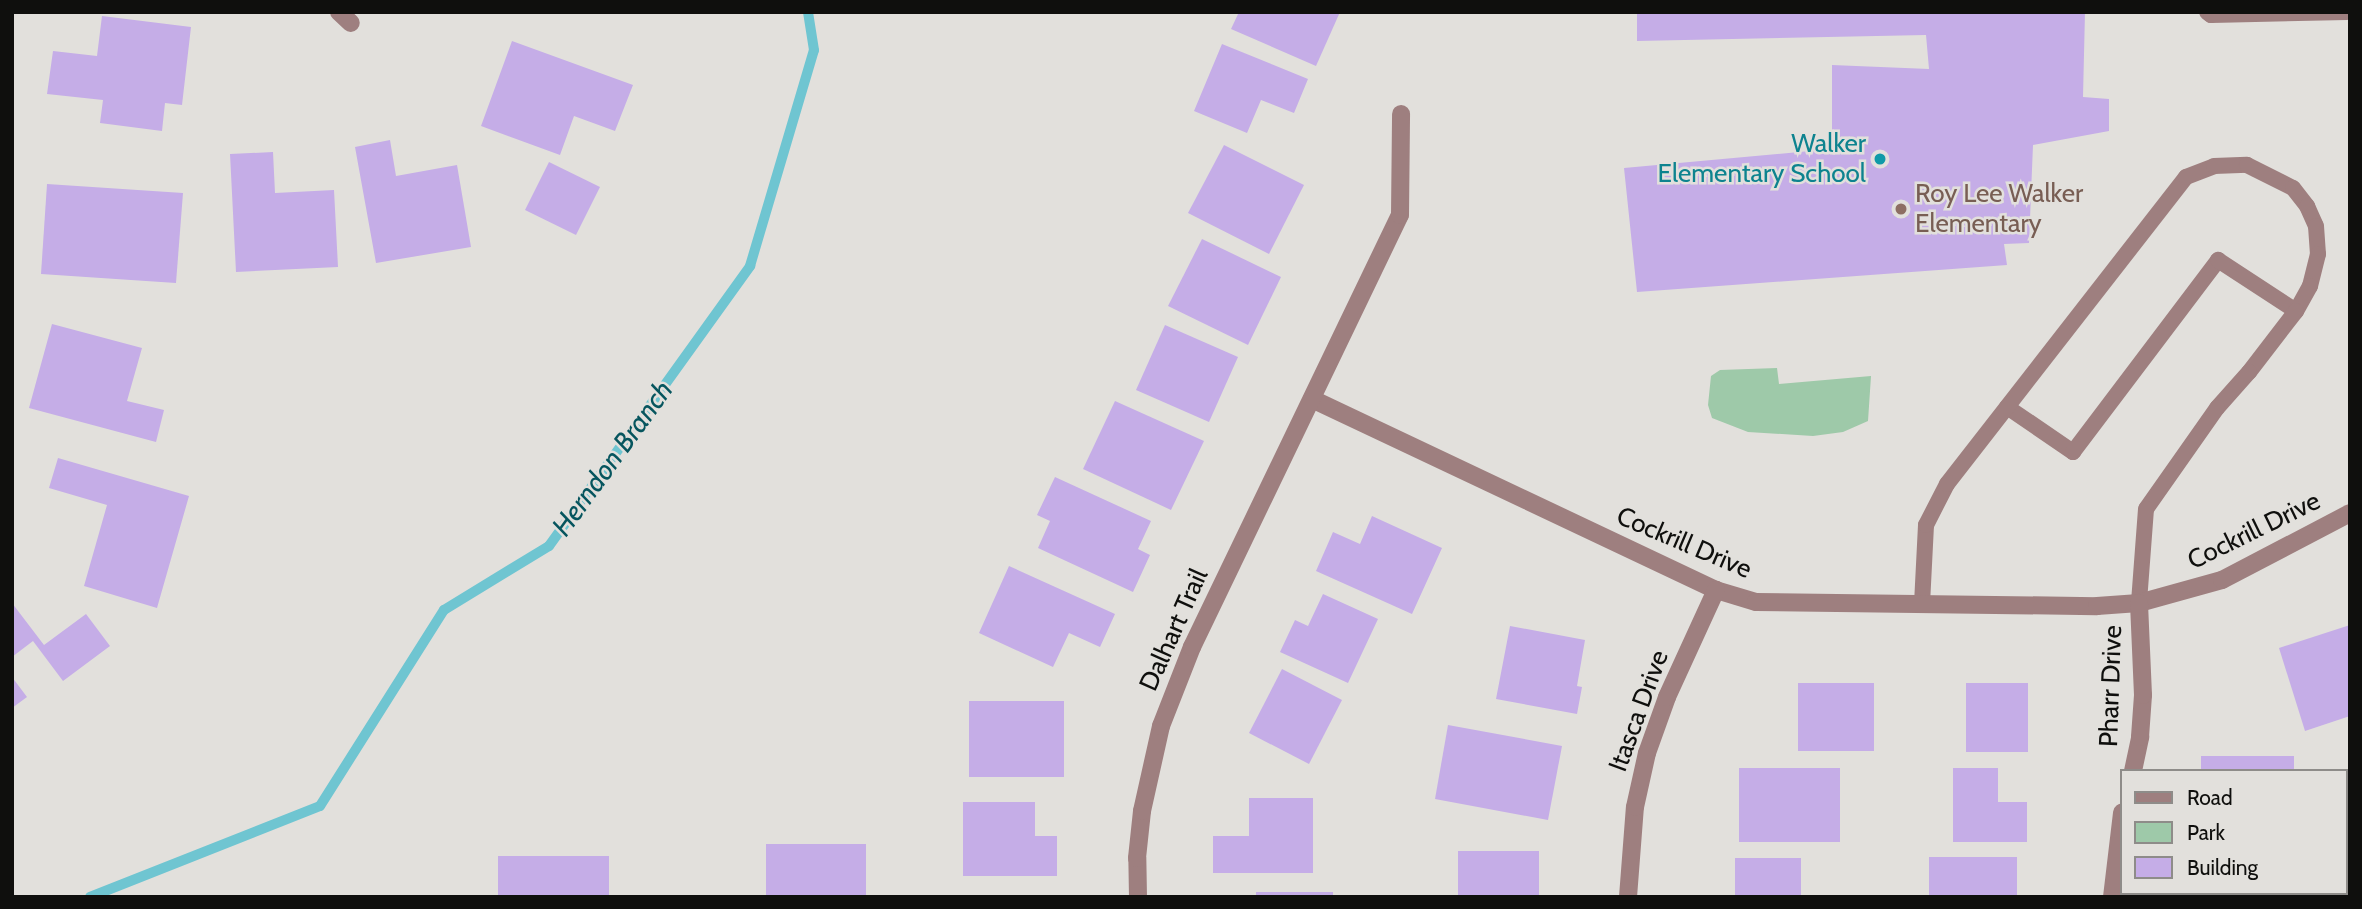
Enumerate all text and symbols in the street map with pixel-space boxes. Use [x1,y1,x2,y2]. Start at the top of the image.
place label: Walker Elementary School [1658,128,1866,190]
marker: Walker Elementary School [1872,151,1888,167]
place label: Roy Lee Walker Elementary [1915,178,2083,240]
marker: Roy Lee Walker Elementary [1893,201,1909,217]
water label: Herndon Branch [545,374,679,542]
street label: Cockrill Drive [2183,486,2325,576]
street label: Cockrill Drive [1612,501,1756,585]
street label: Dalhart Trail [1133,564,1215,696]
street label: Pharr Drive [2093,625,2129,747]
street label: Itasca Drive [1603,646,1675,776]
legend [2120,769,2348,895]
text: Road [2187,785,2233,810]
text: Park [2187,820,2225,845]
text: Building [2187,855,2258,880]

